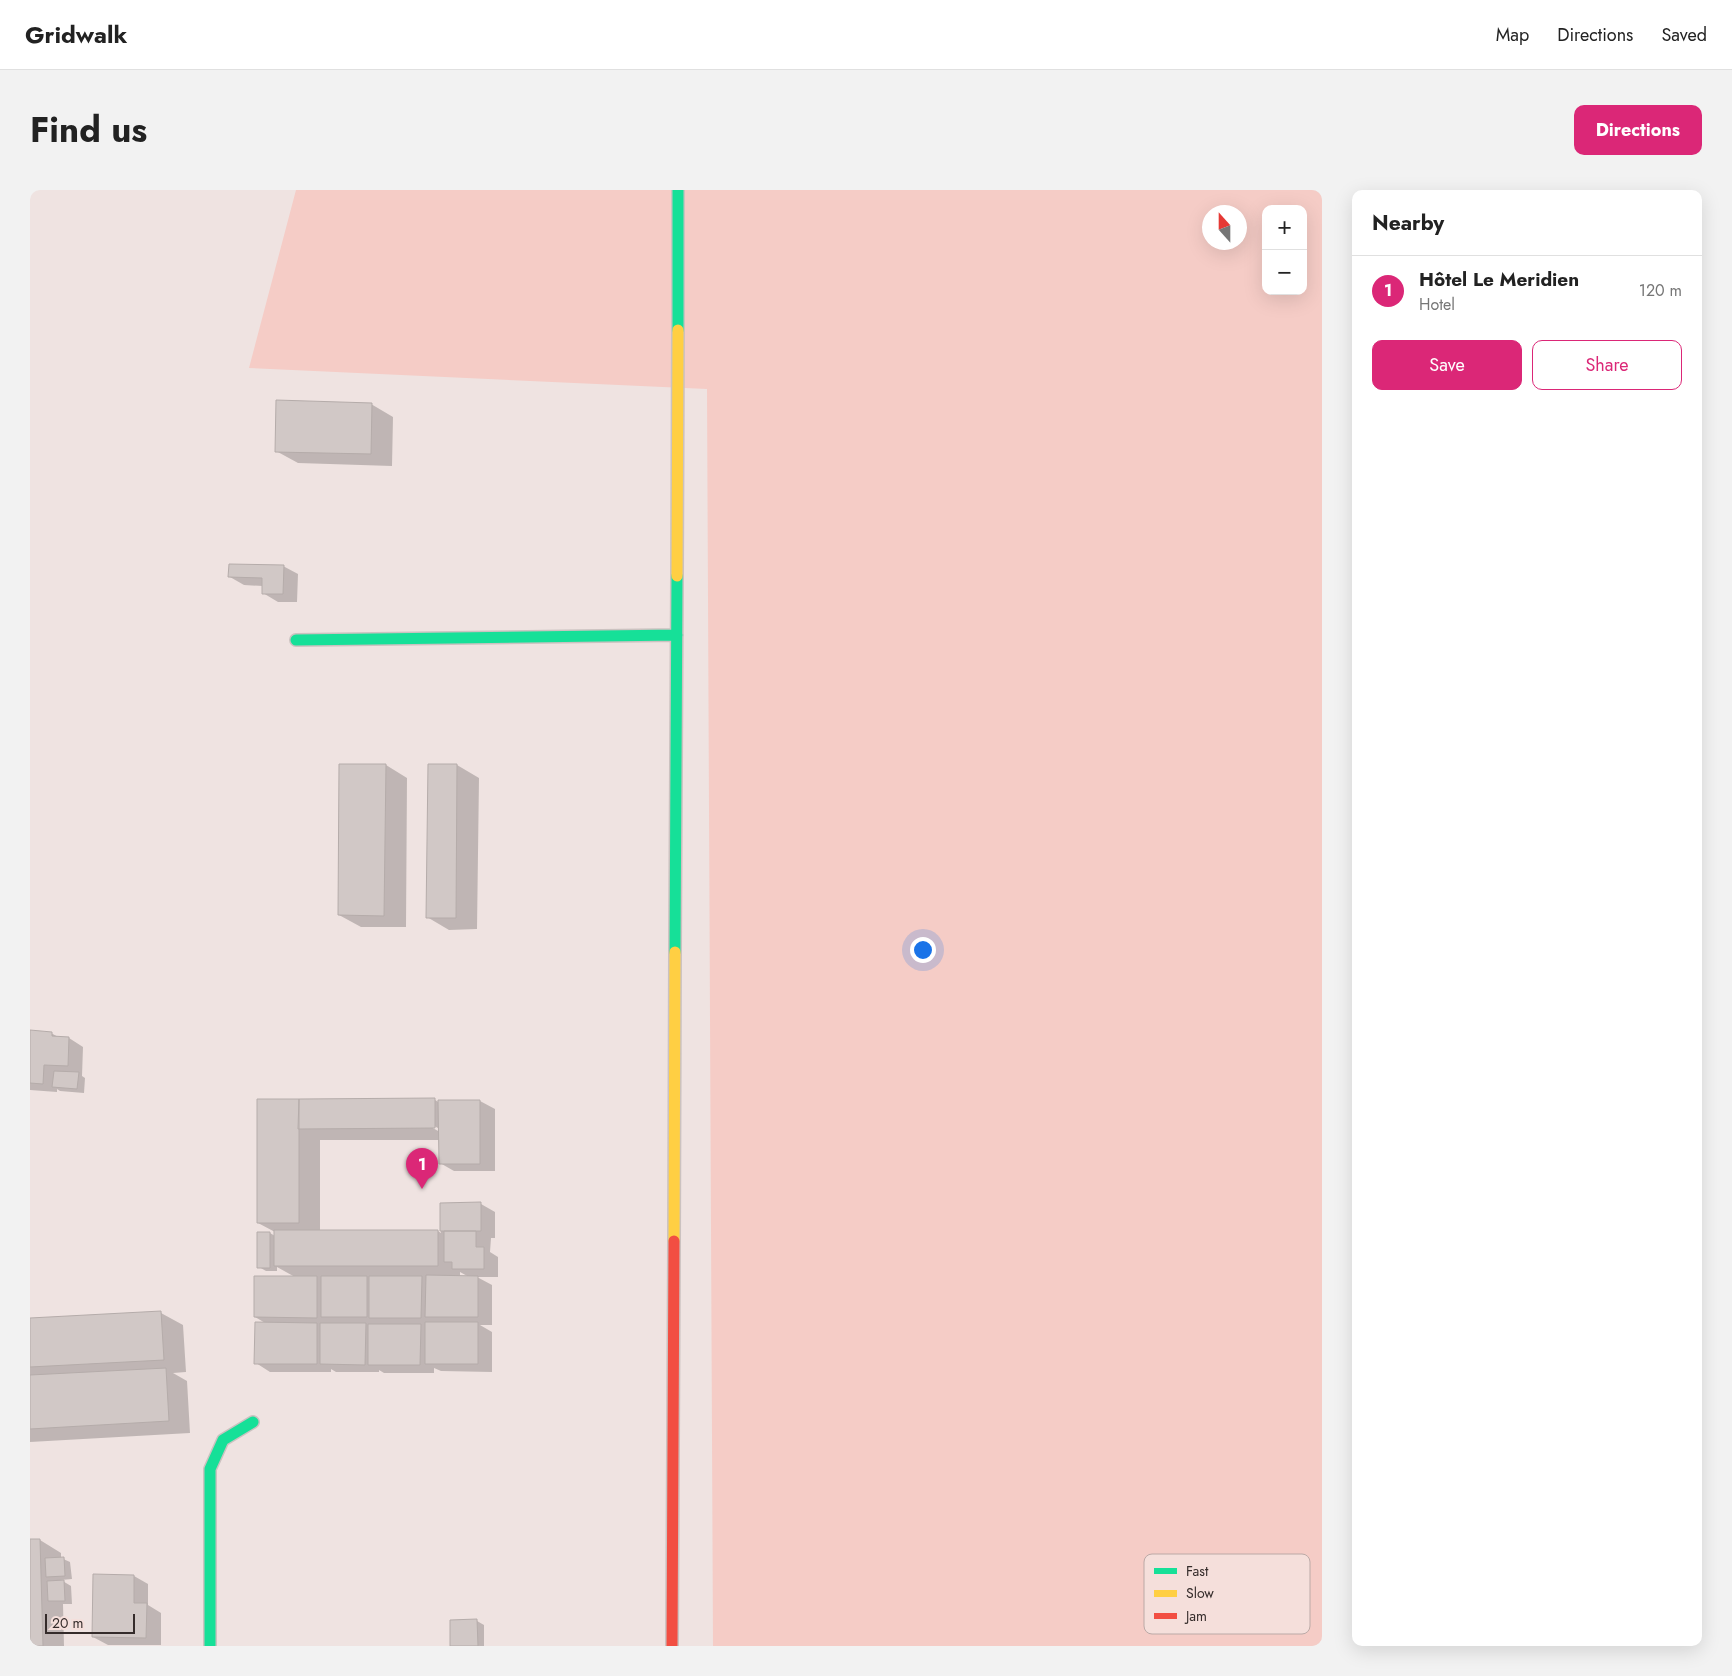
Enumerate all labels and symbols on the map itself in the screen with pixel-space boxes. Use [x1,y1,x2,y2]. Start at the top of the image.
north arrow [1202,205,1247,250]
your location [910,937,936,963]
pin: 1 [406,1148,438,1189]
legend [1144,1554,1310,1634]
text: Fast [1186,1561,1209,1581]
text: Slow [1186,1583,1214,1603]
text: Jam [1184,1606,1207,1626]
scale bar [45,1611,135,1634]

